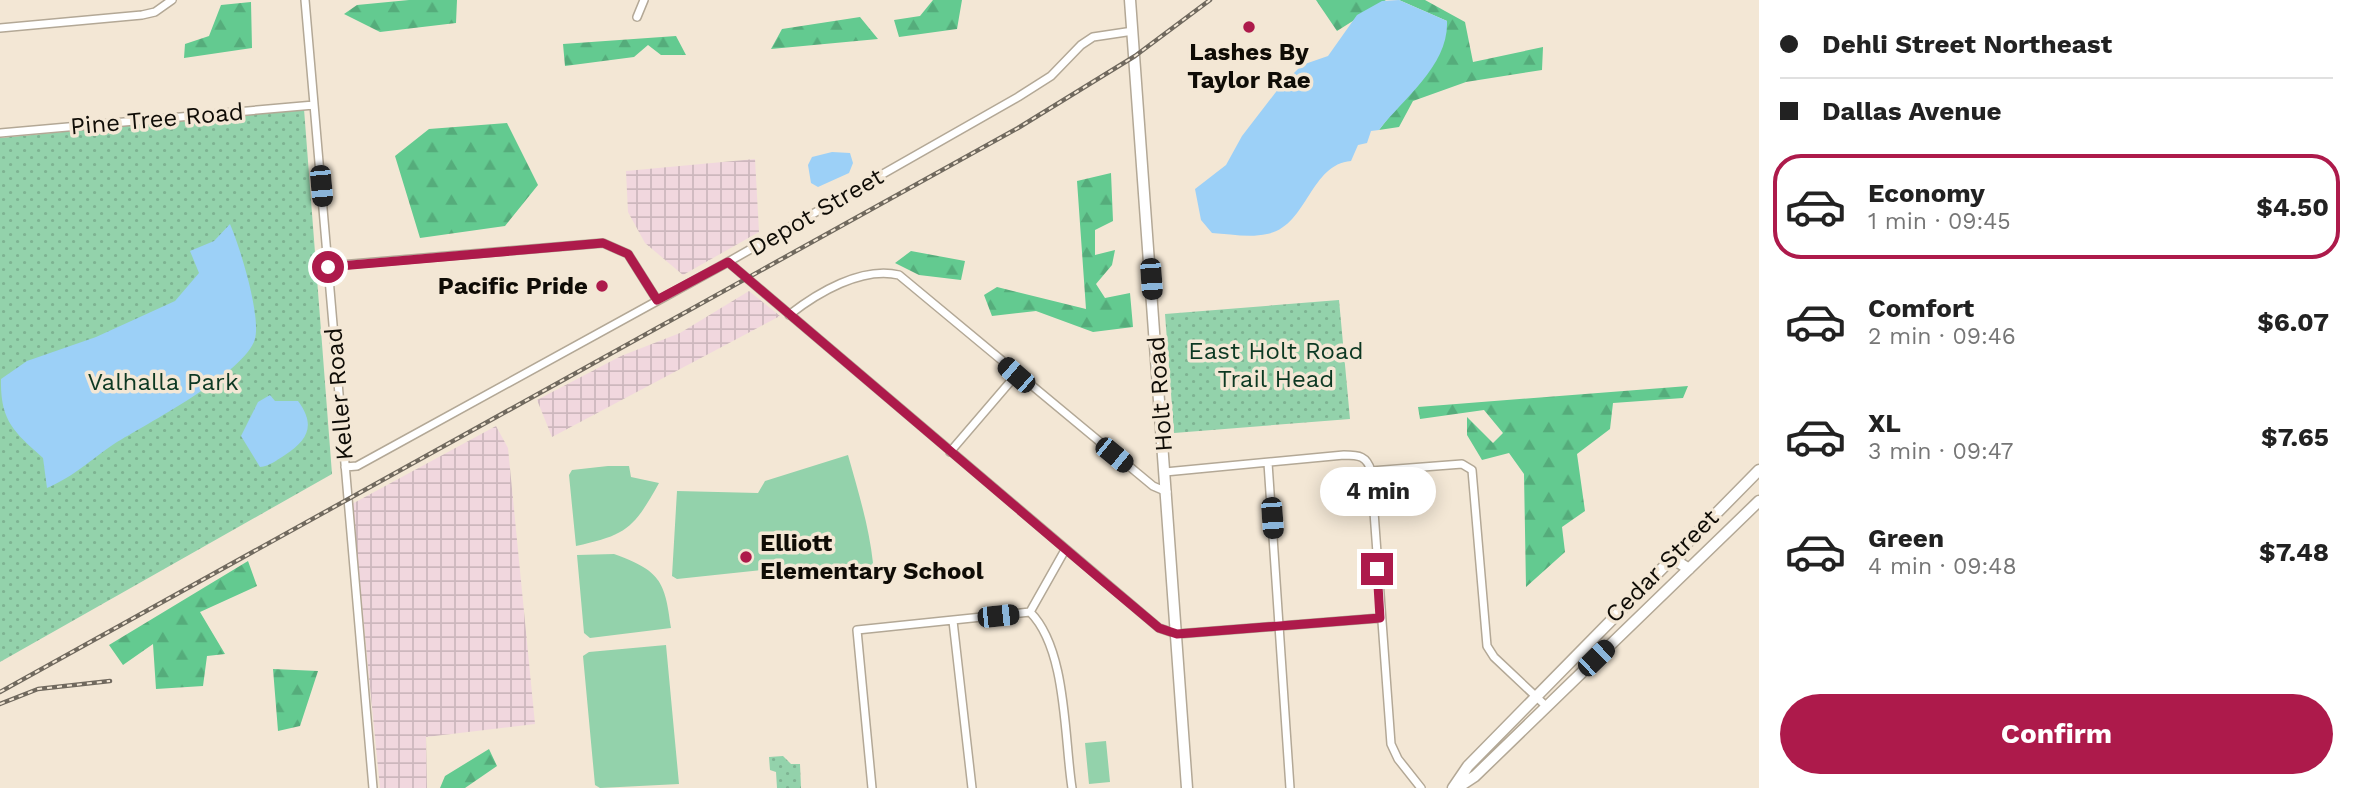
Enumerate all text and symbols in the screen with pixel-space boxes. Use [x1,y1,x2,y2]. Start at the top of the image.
marker: Lashes By Taylor Rae [1241,19,1257,35]
text: Dehli Street Northeast [1822,29,2112,59]
place label: Lashes By Taylor Rae [1187,38,1311,94]
text: Dallas Avenue [1822,96,2002,126]
street label: Pine Tree Road [69,97,245,141]
street label: Depot Street [744,162,888,262]
car [309,164,334,208]
icon: car [1784,175,1847,238]
text: Economy [1868,178,1985,208]
text: $4.50 [2256,192,2329,222]
text: 1 min · 09:45 [1868,208,2011,235]
route start [312,251,344,283]
car [1140,257,1163,301]
place label: Pacific Pride [438,272,588,300]
marker: Pacific Pride [594,278,610,294]
icon: car [1784,290,1847,353]
text: Comfort [1868,293,1974,323]
text: $6.07 [2257,307,2329,337]
text: 2 min · 09:46 [1868,323,2016,350]
street label: Keller Road [319,326,359,462]
street label: Holt Road [1142,335,1178,453]
park label: East Holt Road Trail Head [1188,337,1364,393]
car [994,353,1039,397]
park label: Valhalla Park [87,368,239,396]
icon: car [1784,405,1847,468]
text: XL [1868,408,1901,438]
text: $7.65 [2261,422,2329,452]
car [1092,434,1137,476]
text: 3 min · 09:47 [1868,438,2014,465]
callout: 4 min [1319,468,1435,516]
text: 4 min [1346,478,1410,505]
car [1261,496,1284,540]
street label: Cedar Street [1600,504,1724,628]
icon: car [1784,520,1847,583]
text: Green [1868,523,1944,553]
place label: Elliott Elementary School [760,529,984,585]
text: $7.48 [2259,537,2329,567]
marker: Elliott Elementary School [738,549,754,565]
route end [1361,553,1393,585]
text: 4 min · 09:48 [1868,553,2017,580]
car [977,603,1020,629]
car [1574,636,1619,680]
button: Confirm [1780,694,2333,774]

